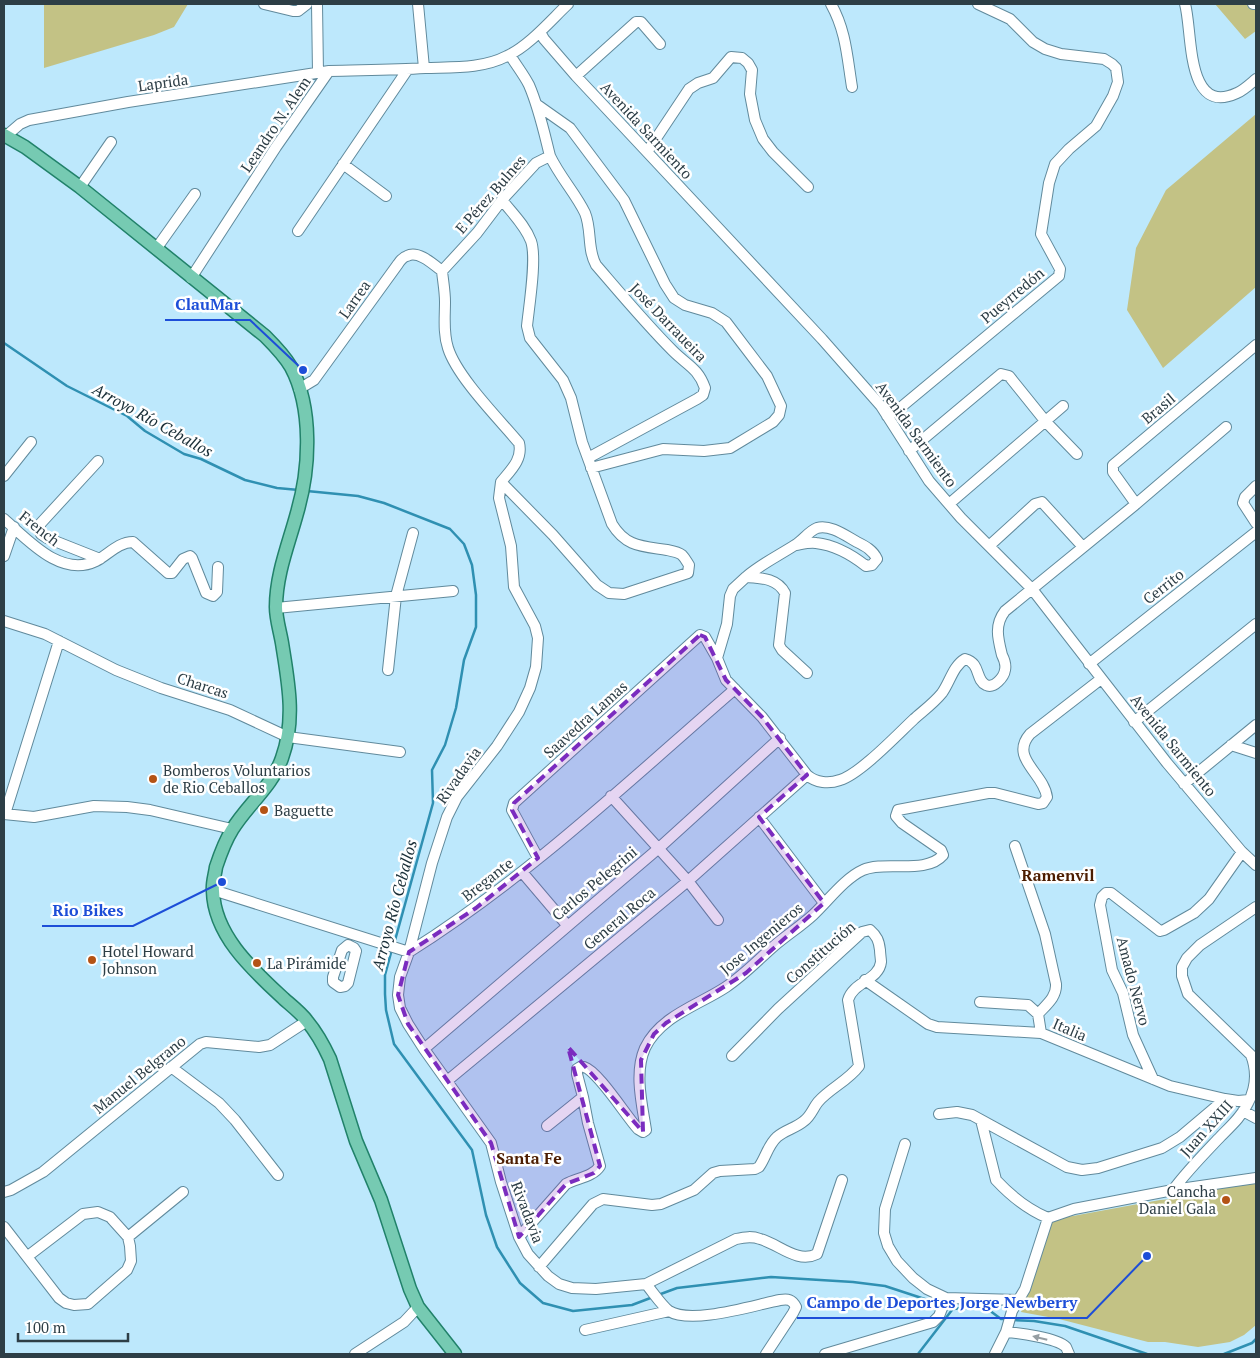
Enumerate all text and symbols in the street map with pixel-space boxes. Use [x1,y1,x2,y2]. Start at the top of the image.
street label: Laprida [137,69,190,95]
street label: Leandro N. Alem [236,72,314,176]
street label: Avenida Sarmiento [597,77,697,183]
street label: E Pérez Bulnes [450,151,530,237]
street label: Pueyrredón [976,263,1048,327]
street label: Larrea [334,276,375,322]
street label: José Darraueira [626,278,712,366]
callout: ClauMar [165,289,250,320]
text: ClauMar [175,293,241,315]
water label: Arroyo Río Ceballos [88,377,217,462]
street label: Avenida Sarmiento [872,377,962,491]
street label: Brasil [1137,388,1179,428]
street label: French [16,506,65,550]
street label: Cerrito [1138,564,1188,608]
street label: Charcas [175,667,231,703]
street label: Saavedra Lamas [539,676,631,762]
street label: Avenida Sarmiento [1127,690,1221,800]
street label: Rivadavia [431,742,485,807]
place label: Bomberos Voluntarios de Rio Ceballos [163,760,310,797]
marker: Bomberos Voluntarios de Rio Ceballos [147,773,159,785]
place label: Baguette [274,800,334,820]
marker: Baguette [258,804,270,816]
water label: Arroyo Río Ceballos [366,837,422,974]
street label: Carlos Pelegrini [547,841,641,925]
street label: Bregante [457,853,517,905]
district label: Ramenvil [1022,864,1095,886]
street label: General Roca [579,882,659,954]
callout: Rio Bikes [42,895,133,926]
street label: Jose Ingenieros [715,897,807,979]
text: Rio Bikes [53,899,123,921]
street label: Constitución [781,916,859,988]
street label: Amado Nervo [1113,934,1155,1028]
place label: Hotel Howard Johnson [102,941,194,978]
place label: La Pirámide [267,953,347,973]
marker: Hotel Howard Johnson [86,954,98,966]
marker: La Pirámide [251,957,263,969]
street label: Italia [1050,1013,1090,1045]
street label: Manuel Belgrano [89,1031,189,1117]
street label: Juan XXIII [1175,1095,1237,1161]
district label: Santa Fe [496,1147,562,1169]
street label: Rivadavia [507,1178,549,1246]
place label: Cancha Daniel Gala [1139,1181,1216,1218]
marker: Cancha Daniel Gala [1220,1194,1232,1206]
callout: Campo de Deportes Jorge Newberry [797,1287,1087,1318]
text: Campo de Deportes Jorge Newberry [807,1291,1078,1313]
scale bar [18,1310,128,1342]
text: 100 m [25,1317,66,1337]
one-way arrow [1033,1334,1048,1342]

